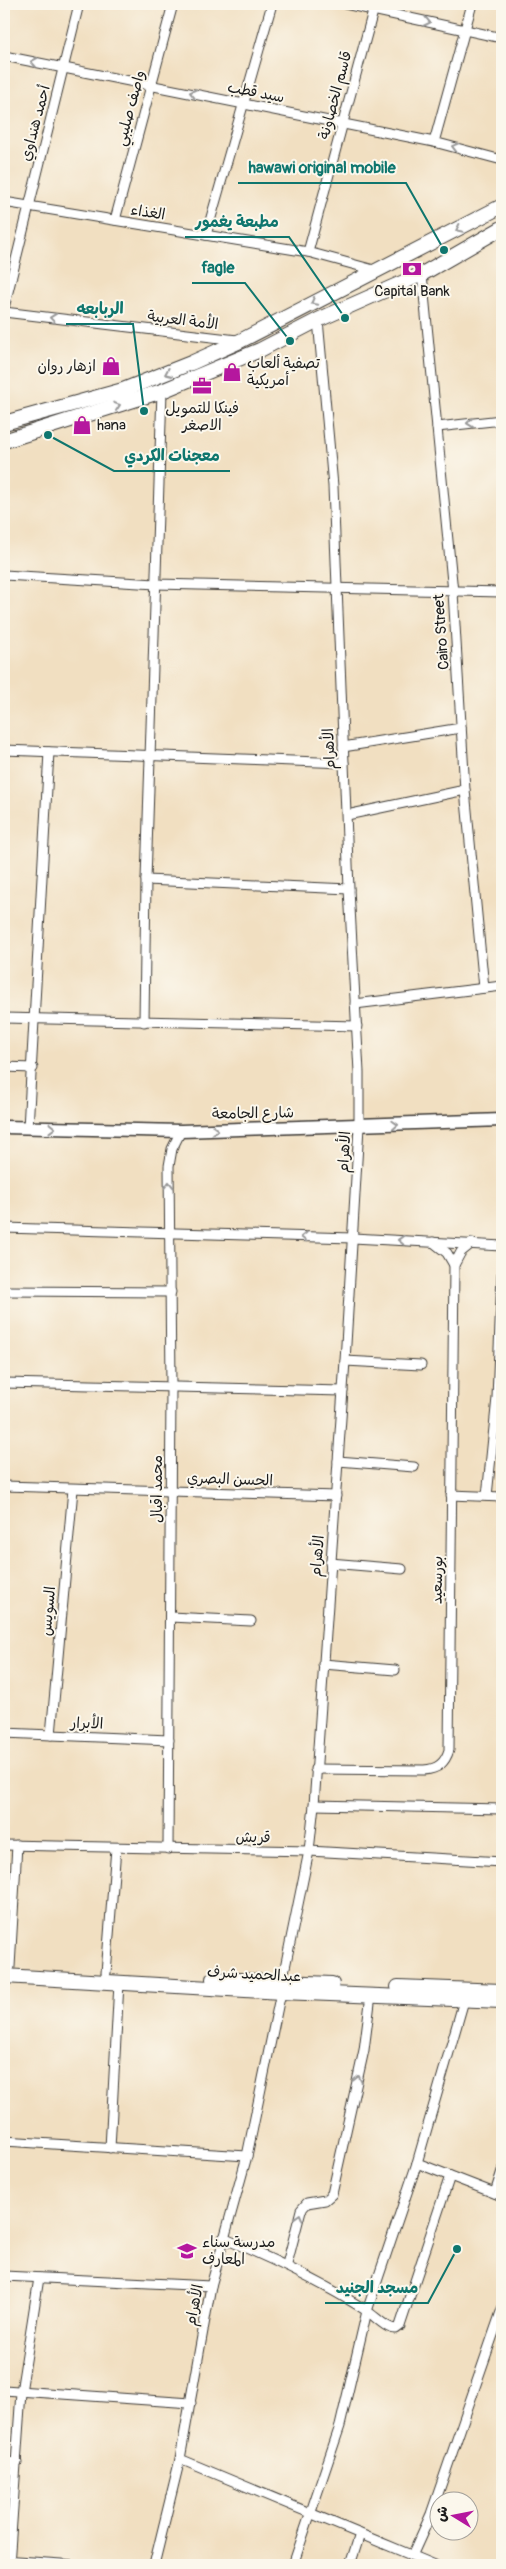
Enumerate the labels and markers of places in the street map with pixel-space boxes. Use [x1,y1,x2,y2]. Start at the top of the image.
callout: hawawi original mobile [238,152,406,183]
callout: مطبعة يغمور [185,206,289,237]
callout: fagle [192,252,245,283]
bank icon: Capital Bank [401,258,423,280]
place label: Capital Bank [374,282,451,301]
callout: الربابعه [66,293,133,324]
place label: تصفية ألعاب أمريكية [247,354,321,390]
shop icon: ازهار روان [100,355,122,377]
place label: ازهار روان [37,357,96,376]
shop icon: تصفية ألعاب أمريكية [221,361,243,383]
office icon: فينكا للتمويل الاصغر [191,375,213,397]
place label: فينكا للتمويل الاصغر [165,399,239,435]
shop icon: hana [71,414,93,436]
place label: hana [97,416,126,435]
callout: معجنات الكردي [114,440,230,471]
place label: مدرسة سناء المعارف [202,2233,275,2269]
school or university icon: مدرسة سناء المعارف [176,2240,198,2262]
callout: مسجد الجنيد [325,2272,428,2303]

